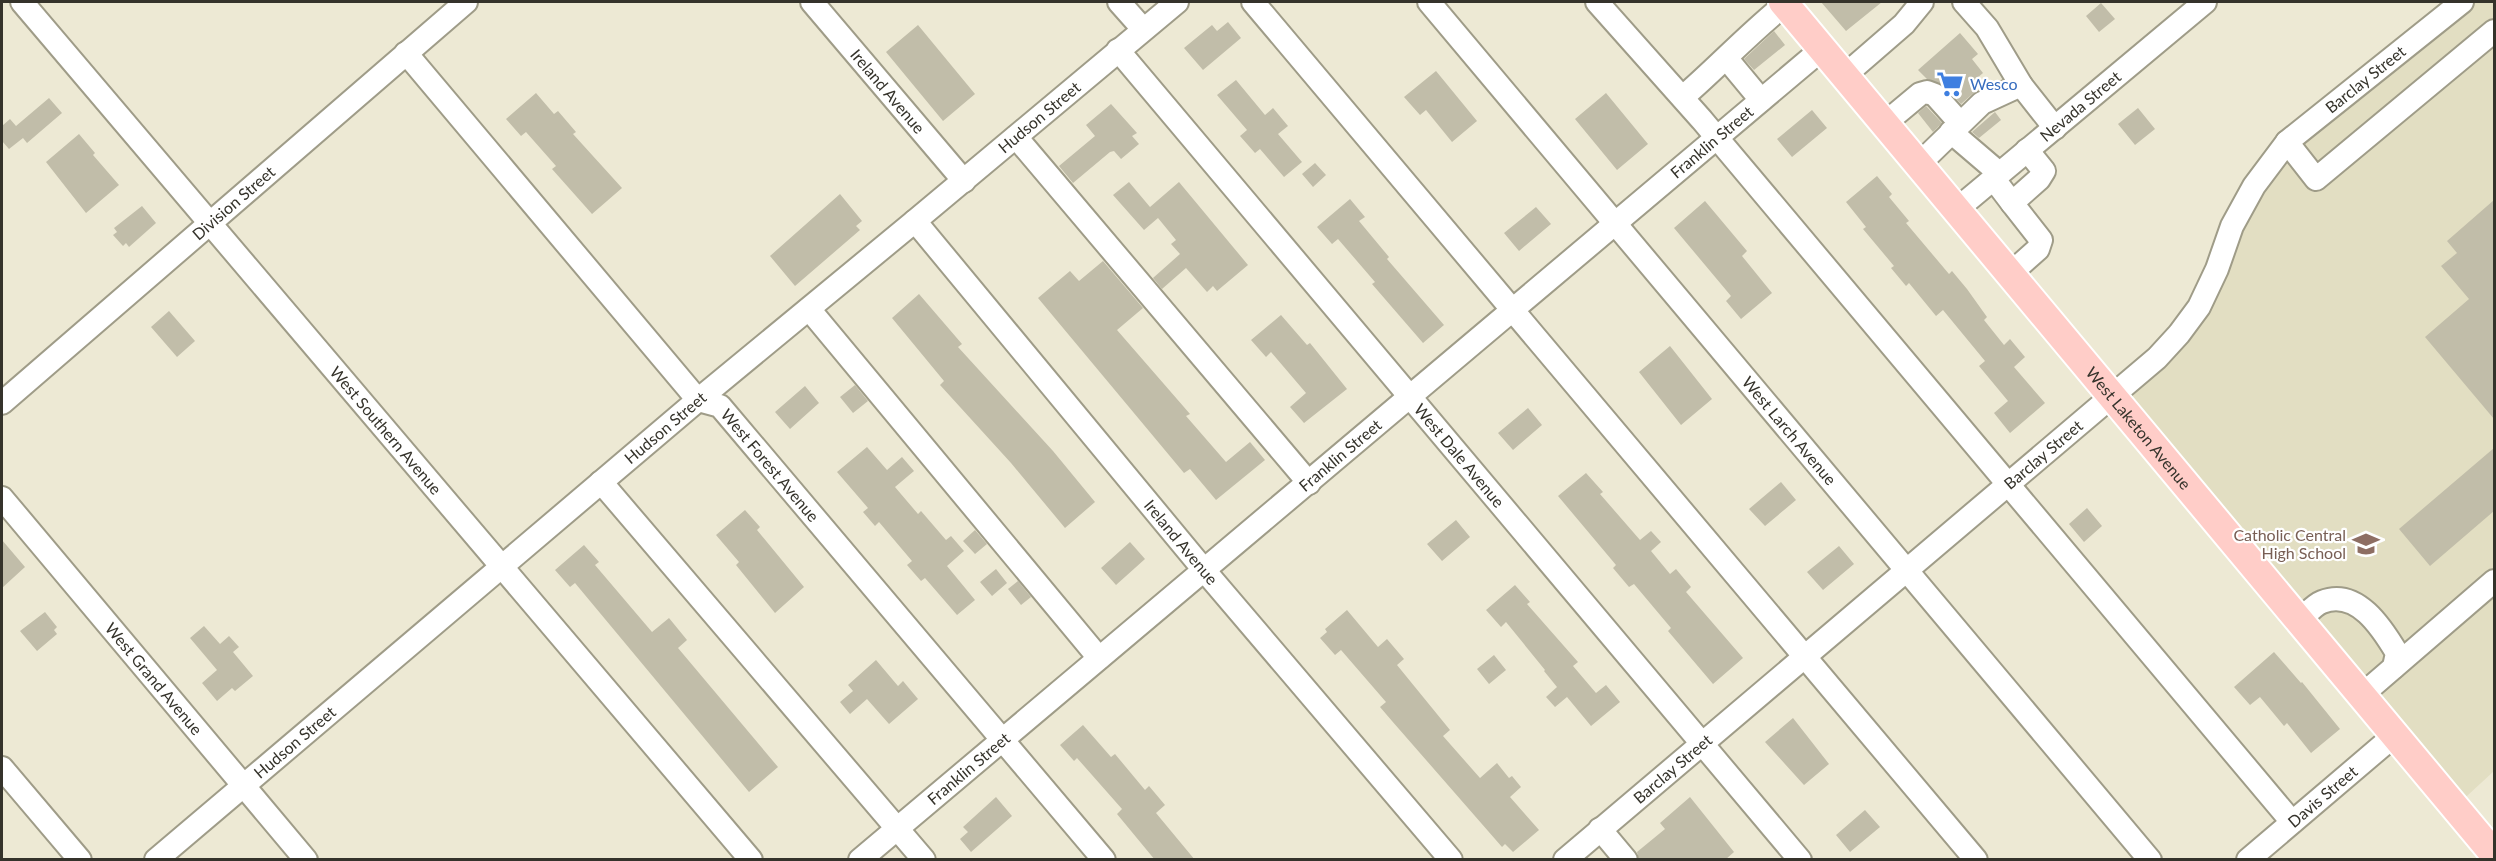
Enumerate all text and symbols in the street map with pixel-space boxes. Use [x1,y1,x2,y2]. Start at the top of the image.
street label: Barclay Street [2321,41,2409,117]
street label: Ireland Avenue [847,45,929,137]
street label: Nevada Street [2036,66,2124,145]
supermarket icon: Wesco [1935,69,1965,99]
place label: Wesco [1970,74,2018,93]
street label: Hudson Street [994,77,1084,157]
street label: Franklin Street [1666,101,1757,182]
street label: Division Street [188,161,279,243]
street label: West Southern Avenue [327,362,446,498]
street label: West Laketon Avenue [2083,363,2195,493]
street label: West Larch Avenue [1739,372,1841,488]
street label: Hudson Street [620,387,710,467]
street label: West Dale Avenue [1411,399,1509,511]
street label: West Forest Avenue [718,405,824,525]
street label: Franklin Street [1295,415,1385,495]
street label: Barclay Street [2000,415,2086,493]
street label: Ireland Avenue [1141,496,1222,588]
place label: Catholic Central High School [2233,525,2346,562]
school or university icon: Catholic Central High School [2351,529,2381,559]
street label: West Grand Avenue [102,618,207,738]
street label: Hudson Street [250,702,339,782]
street label: Franklin Street [923,728,1014,808]
street label: Barclay Street [1629,730,1716,807]
street label: Davis Street [2284,761,2361,831]

